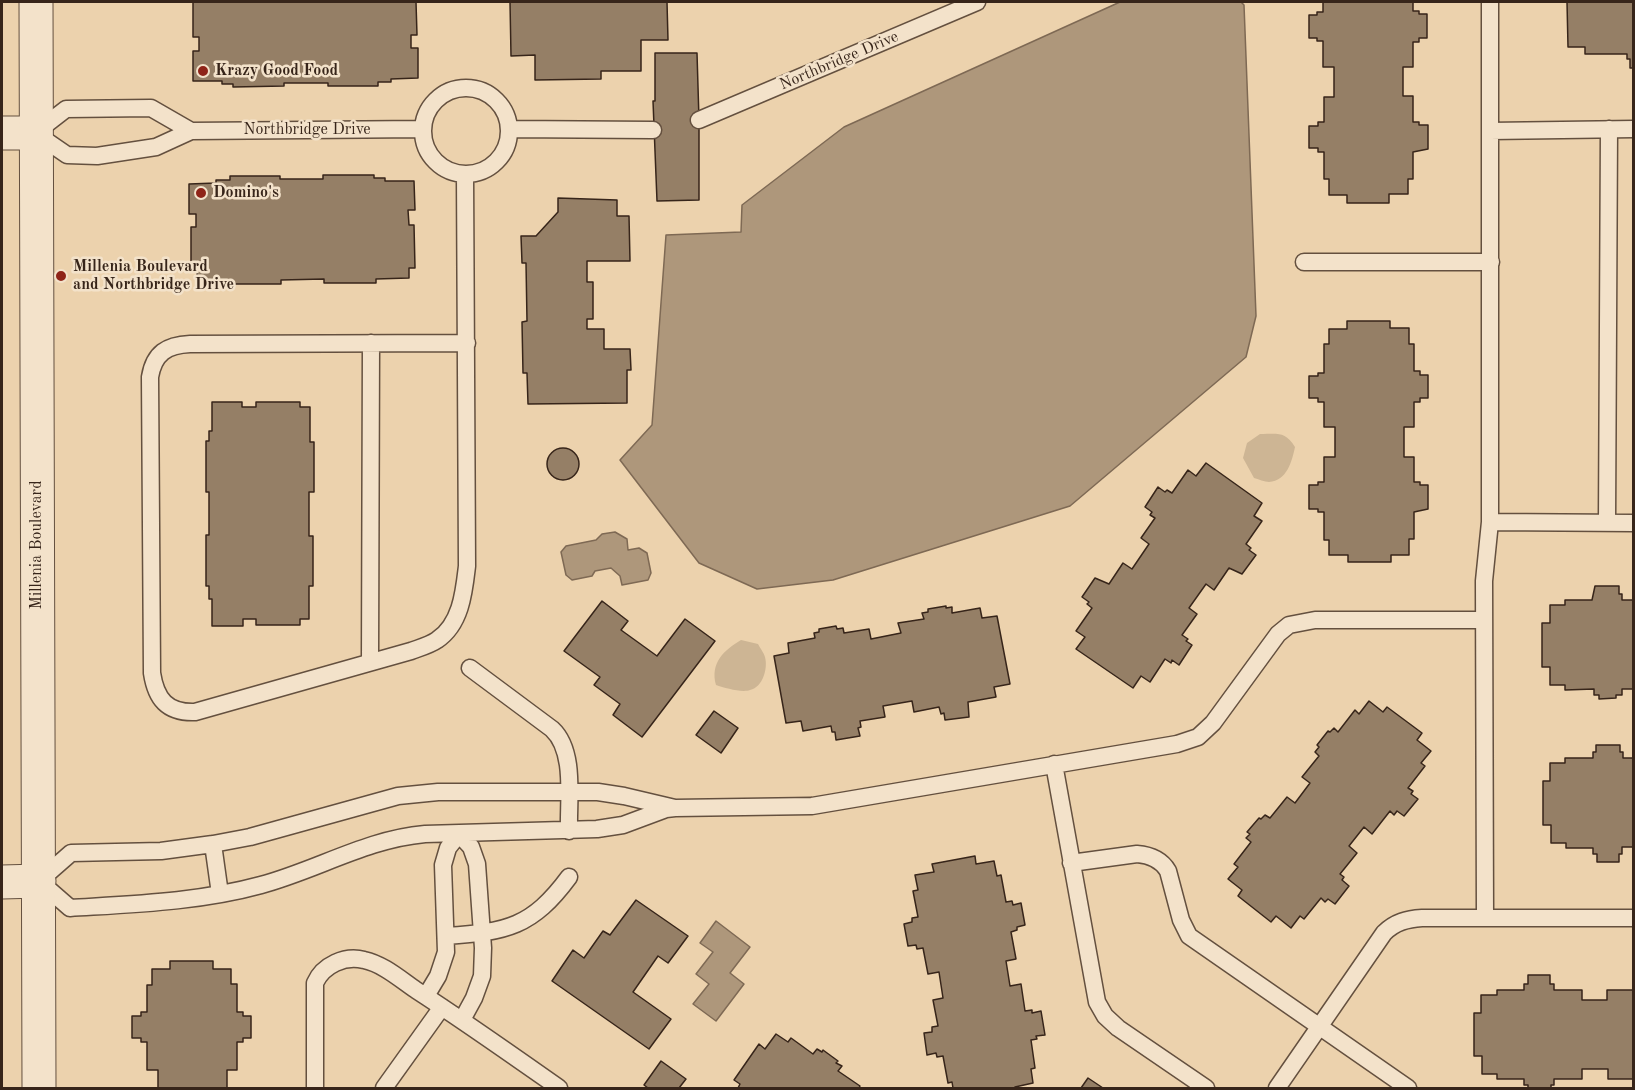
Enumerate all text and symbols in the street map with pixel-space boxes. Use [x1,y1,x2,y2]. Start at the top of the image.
street label: Northbridge Drive [777,27,901,95]
place label: Krazy Good Food [215,61,338,81]
marker: Krazy Good Food [196,64,210,78]
street label: Northbridge Drive [243,120,371,140]
place label: Domino's [213,183,279,203]
marker: Domino's [194,186,208,200]
place label: Millenia Boulevard and Northbridge Drive [73,257,234,295]
marker: Millenia Boulevard and Northbridge Drive [54,269,68,283]
street label: Millenia Boulevard [27,480,47,610]

